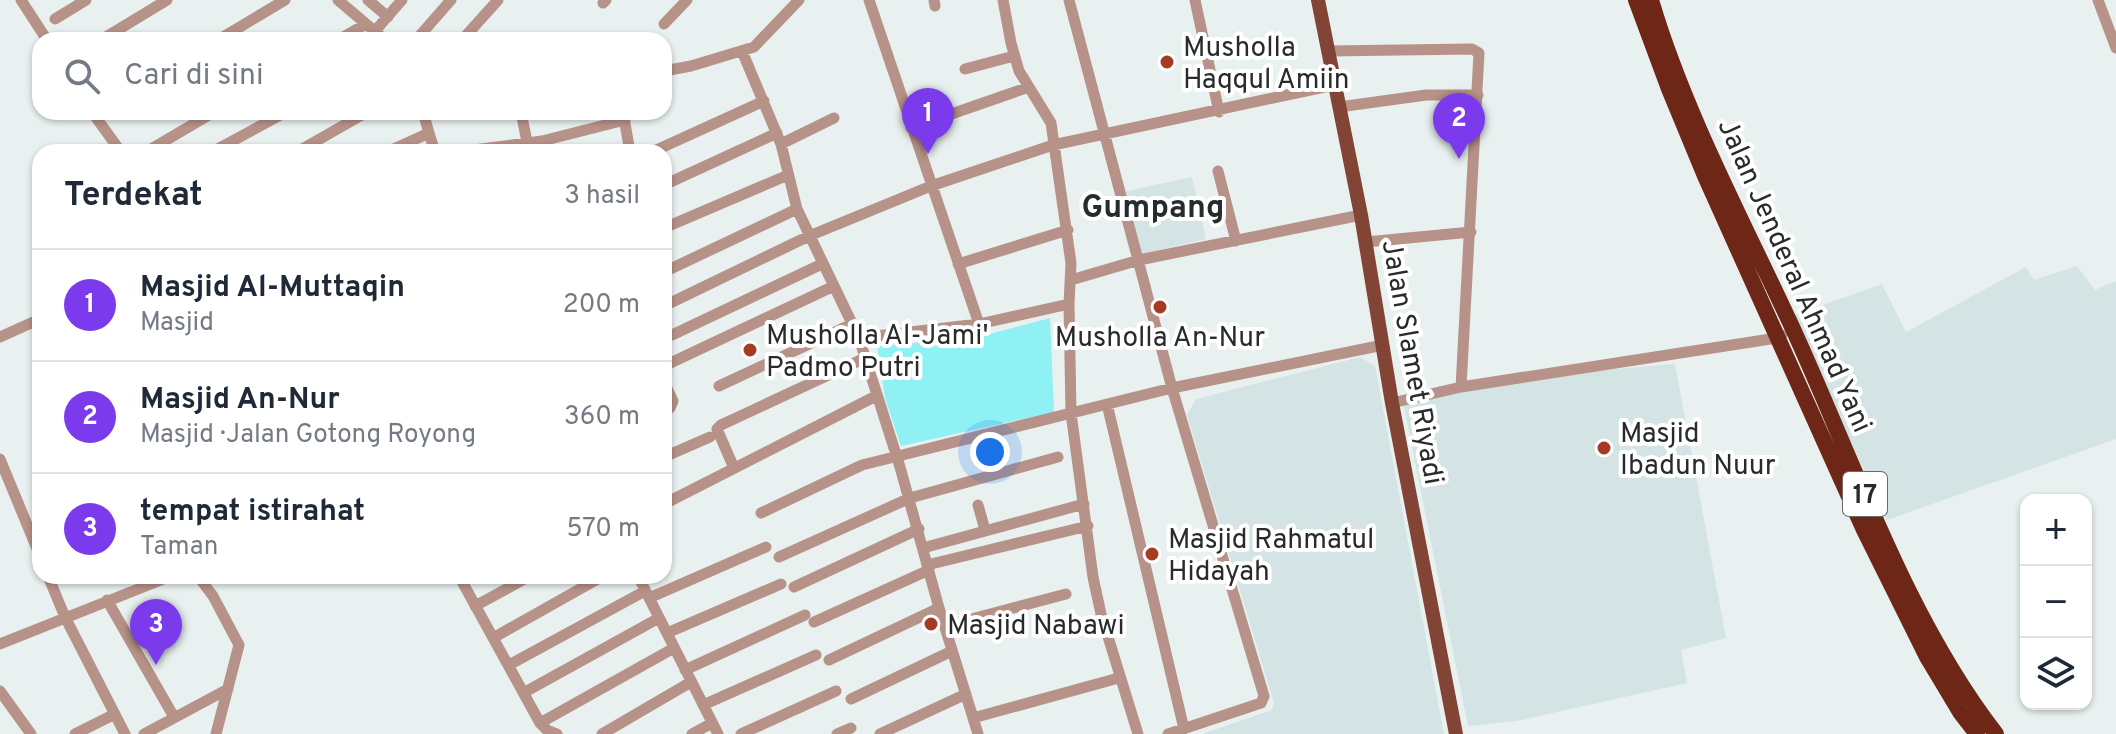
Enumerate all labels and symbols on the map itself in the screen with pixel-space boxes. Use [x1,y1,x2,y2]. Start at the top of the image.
place label: Musholla Haqqul Amiin [1183,31,1350,99]
marker: Musholla Haqqul Amiin [1158,53,1176,71]
pin: 1 [902,88,954,154]
pin: 2 [1433,93,1485,159]
street label: Jalan Jenderal Ahmad Yani [1708,114,1879,439]
district label: Gumpang [1081,189,1225,229]
street label: Jalan Slamet Riyadi [1372,237,1450,488]
marker: Musholla An-Nur [1151,298,1169,316]
place label: Musholla Al-Jami' Padmo Putri [766,319,988,387]
place label: Musholla An-Nur [1055,321,1265,357]
marker: Musholla Al-Jami' Padmo Putri [741,341,759,359]
place label: Masjid Ibadun Nuur [1620,417,1776,485]
your location [970,432,1010,472]
marker: Masjid Ibadun Nuur [1595,439,1613,457]
road number: 17 [1843,472,1887,516]
place label: Masjid Rahmatul Hidayah [1168,523,1374,591]
marker: Masjid Rahmatul Hidayah [1143,545,1161,563]
pin: 3 [130,599,182,665]
place label: Masjid Nabawi [947,609,1125,645]
marker: Masjid Nabawi [922,615,940,633]

